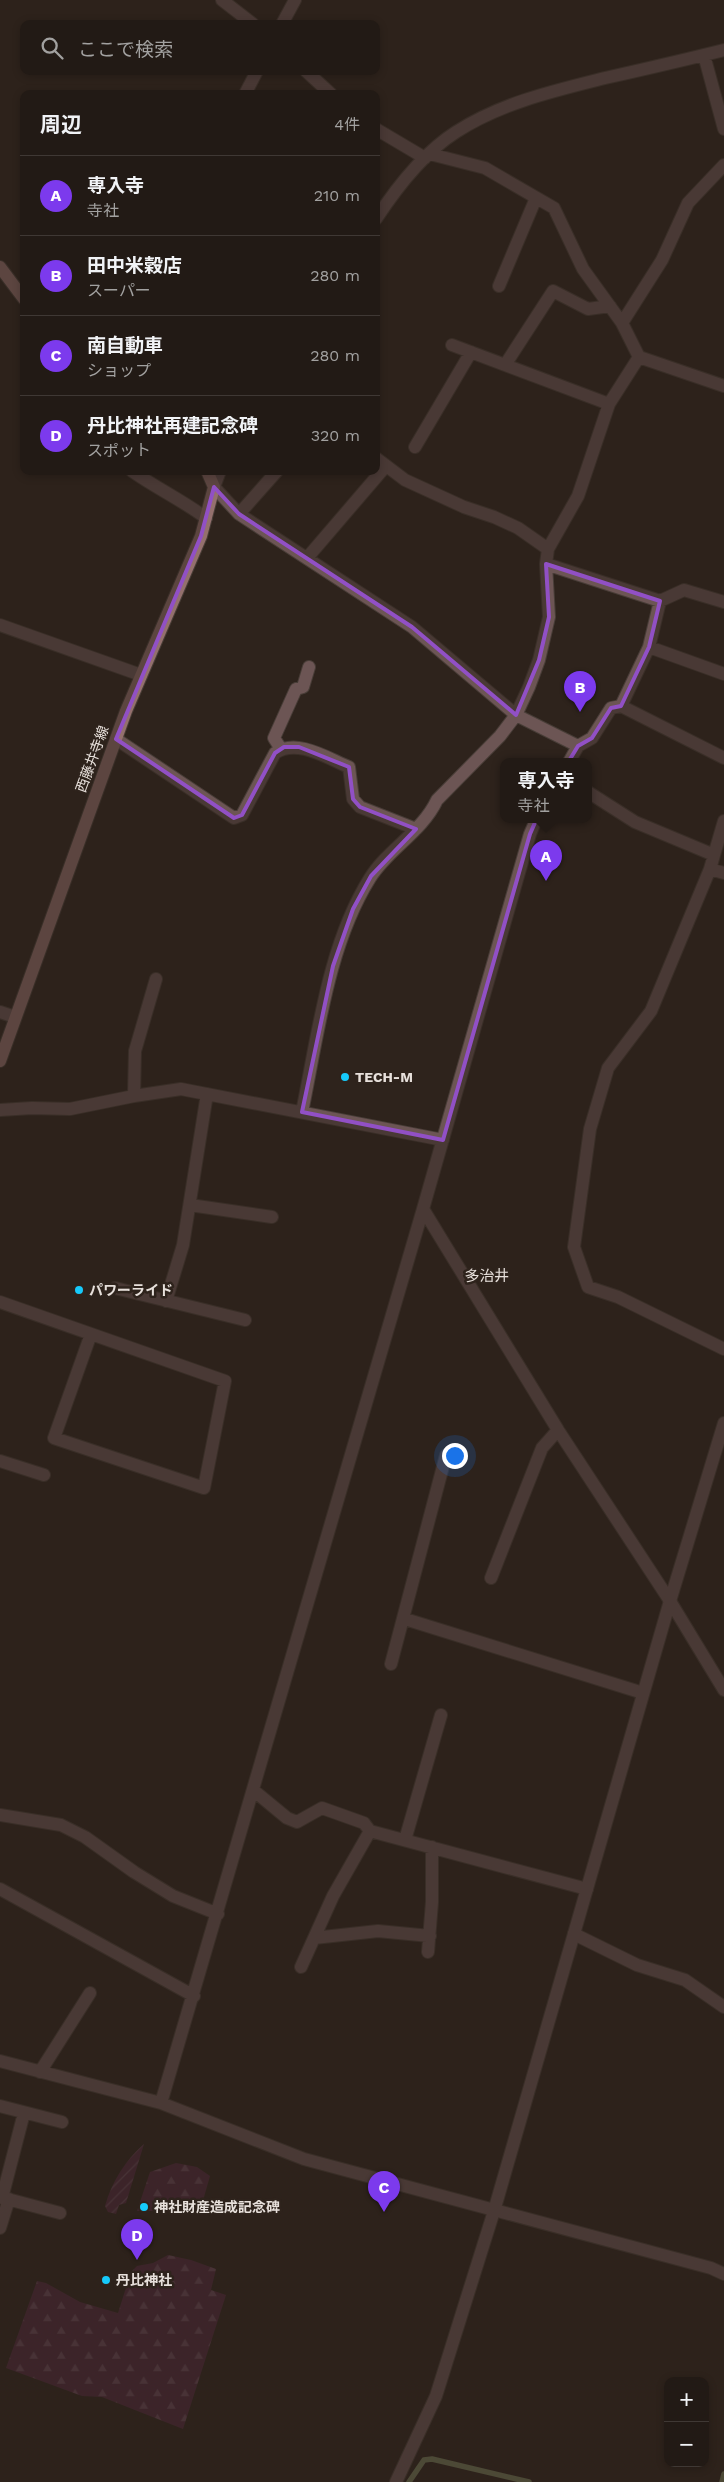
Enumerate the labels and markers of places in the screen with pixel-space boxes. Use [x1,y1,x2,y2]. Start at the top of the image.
pin: B [564,671,596,712]
pin: A [530,840,562,881]
place label: TECH-M [355,1069,413,1085]
marker: TECH-M [339,1071,351,1083]
place label: パワーライド [89,1282,173,1298]
marker: パワーライド [73,1284,85,1296]
pin: C [368,2171,400,2212]
place label: 神社財産造成記念碑 [154,2199,280,2215]
marker: 神社財産造成記念碑 [138,2201,150,2213]
pin: D [121,2219,153,2260]
place label: 丹比神社 [116,2272,172,2288]
marker: 丹比神社 [100,2274,112,2286]

